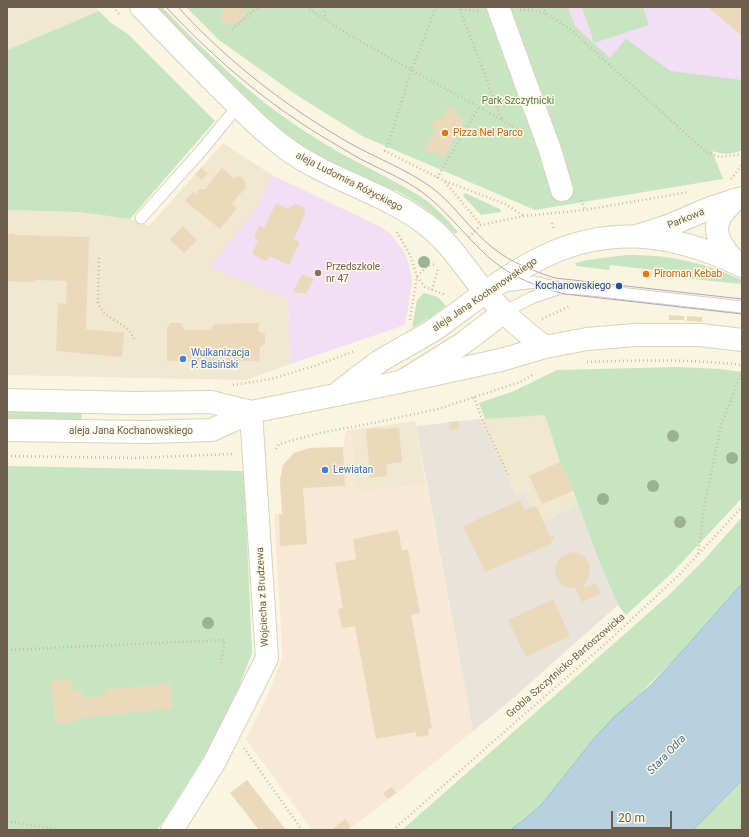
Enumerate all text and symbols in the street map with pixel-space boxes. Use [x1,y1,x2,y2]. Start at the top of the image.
park label: Park Szczytnicki [482,95,554,107]
place label: Pizza Nel Parco [453,127,523,139]
marker: Pizza Nel Parco [440,128,450,138]
street label: aleja Ludomira Różyckiego [293,150,405,214]
street label: Parkowa [666,206,706,232]
street label: aleja Jana Kochanowskiego [430,255,540,335]
place label: Przedszkole nr 47 [326,261,380,284]
marker: Przedszkole nr 47 [313,268,323,278]
place label: Piroman Kebab [654,268,722,280]
marker: Piroman Kebab [641,269,651,279]
place label: Kochanowskiego [535,280,611,292]
marker: Kochanowskiego [614,281,624,291]
place label: Wulkanizacja P. Basiński [191,347,250,370]
marker: Wulkanizacja P. Basiński [178,354,188,364]
street label: aleja Jana Kochanowskiego [69,425,193,437]
place label: Lewiatan [333,464,373,476]
marker: Lewiatan [320,465,330,475]
street label: Wojciecha z Brudzewa [254,547,272,647]
street label: Grobla Szczytnicko-Bartoszowicka [504,611,628,721]
water label: Stara Odra [645,732,689,778]
scale bar [613,803,674,829]
text: 20 m [618,811,645,825]

